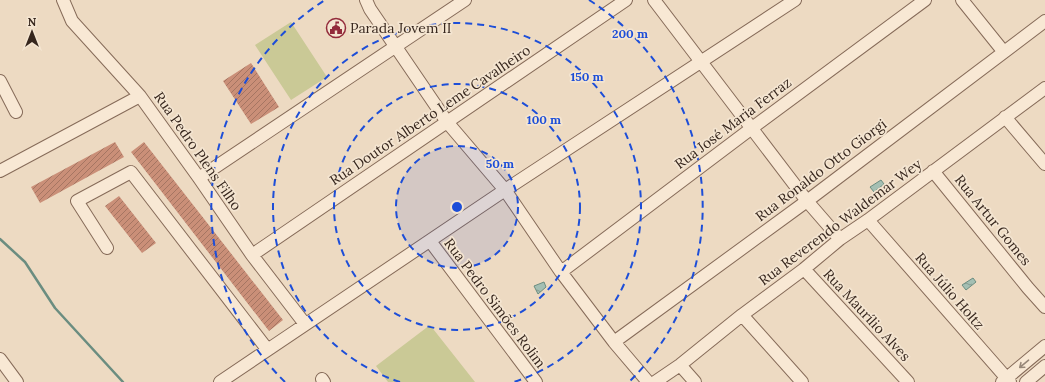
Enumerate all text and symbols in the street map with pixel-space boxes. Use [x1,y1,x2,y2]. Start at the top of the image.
north arrow [12,12,52,52]
text: N [28,15,37,29]
public building icon: Parada Jovem II [325,17,347,39]
place label: Parada Jovem II [350,19,452,37]
text: 200 m [612,26,648,41]
street label: Rua Doutor Alberto Leme Cavalheiro [326,41,534,189]
text: 150 m [570,69,604,84]
street label: Rua José Maria Ferraz [671,73,795,173]
street label: Rua Pedro Plens Filho [150,88,246,214]
text: 100 m [527,112,561,127]
street label: Rua Ronaldo Otto Giorgi [752,115,890,225]
street label: Rua Reverendo Waldemar Wey [755,154,925,289]
text: 50 m [486,156,514,171]
street label: Rua Artur Gomes [951,171,1035,269]
centre of rings [450,200,464,214]
street label: Rua Pedro Simões Rolim [440,235,550,372]
street label: Rua Júlio Holtz [912,249,988,333]
street label: Rua Maurílio Alves [820,265,914,365]
one-way arrow [1018,360,1029,369]

